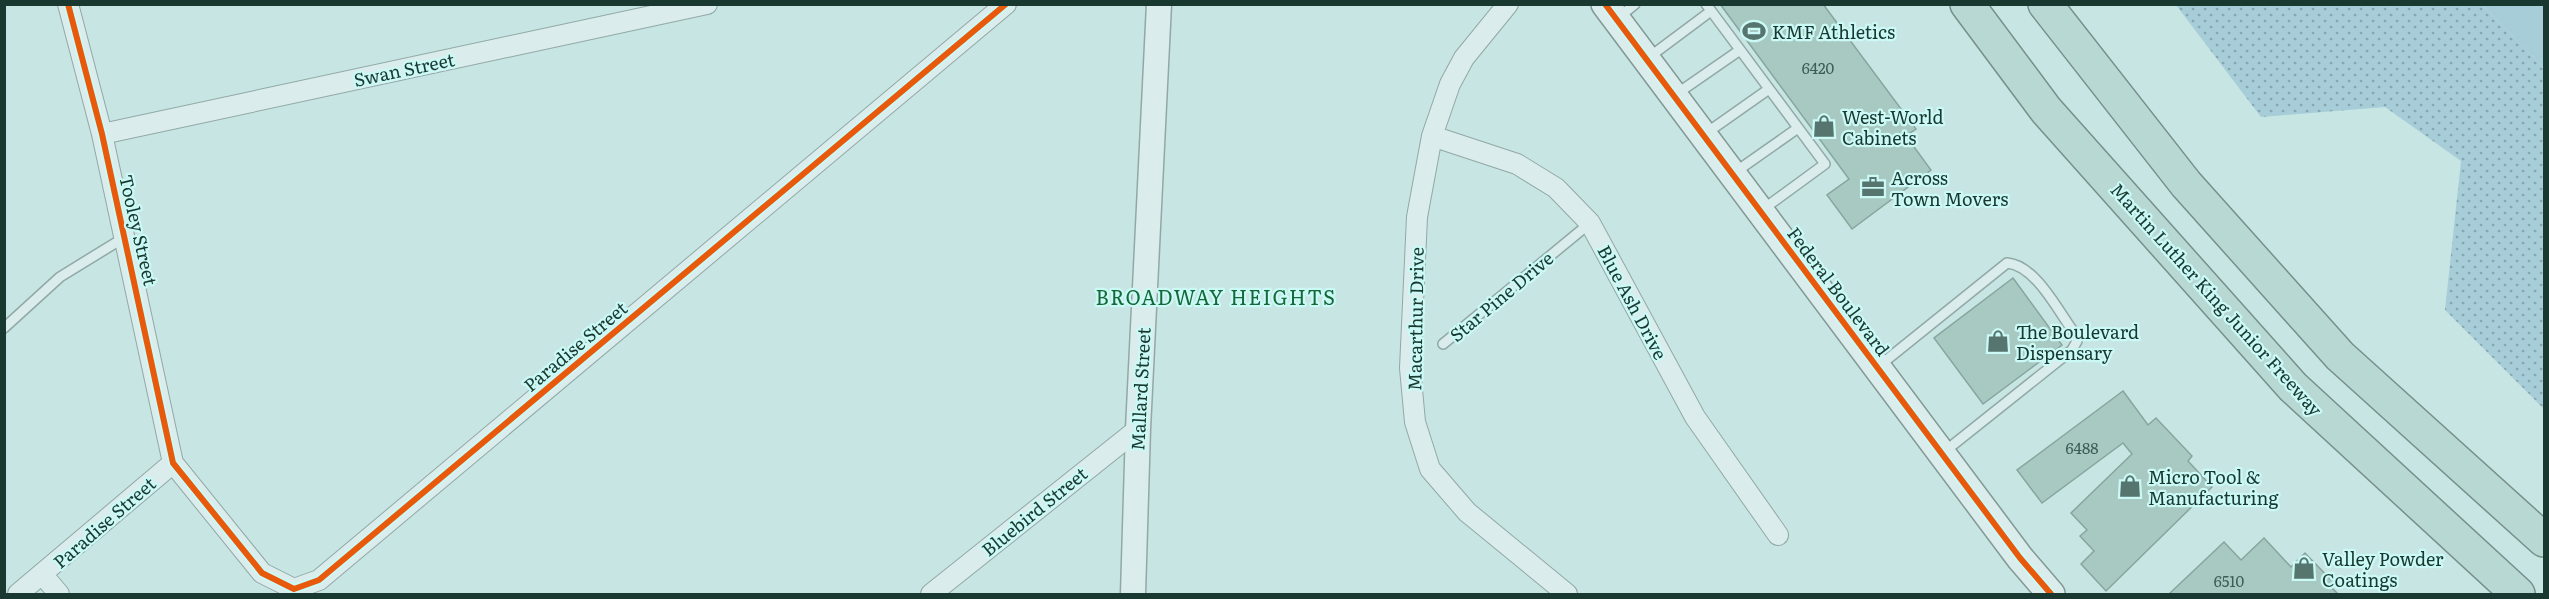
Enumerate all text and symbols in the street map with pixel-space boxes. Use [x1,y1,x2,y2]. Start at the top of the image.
sports icon: KMF Athletics [1741,18,1767,44]
place label: KMF Athletics [1772,18,1895,45]
street label: Swan Street [351,45,458,93]
house number: 6420 [1802,56,1835,79]
place label: West-World Cabinets [1842,103,1943,151]
shop icon: West-World Cabinets [1811,113,1837,139]
place label: Across Town Movers [1891,164,2008,212]
street label: Tooley Street [113,172,165,289]
office icon: Across Town Movers [1860,174,1886,200]
street label: Martin Luther King Junior Freeway [2105,177,2330,422]
street label: Federal Boulevard [1781,221,1897,361]
street label: Blue Ash Drive [1591,240,1675,364]
street label: Star Pine Drive [1443,244,1559,348]
street label: Macarthur Drive [1400,247,1430,391]
district label: BROADWAY HEIGHTS [1095,281,1337,311]
street label: Paradise Street [517,294,633,398]
place label: The Boulevard Dispensary [2016,318,2139,366]
street label: Mallard Street [1123,326,1157,451]
shop icon: The Boulevard Dispensary [1985,328,2011,354]
house number: 6488 [2066,436,2098,459]
street label: Bluebird Street [975,459,1093,562]
place label: Micro Tool & Manufacturing [2148,463,2279,511]
street label: Paradise Street [47,469,162,574]
shop icon: Micro Tool & Manufacturing [2117,473,2143,499]
place label: Valley Powder Coatings [2322,545,2444,593]
shop icon: Valley Powder Coatings [2291,555,2317,581]
house number: 6510 [2214,569,2245,592]

